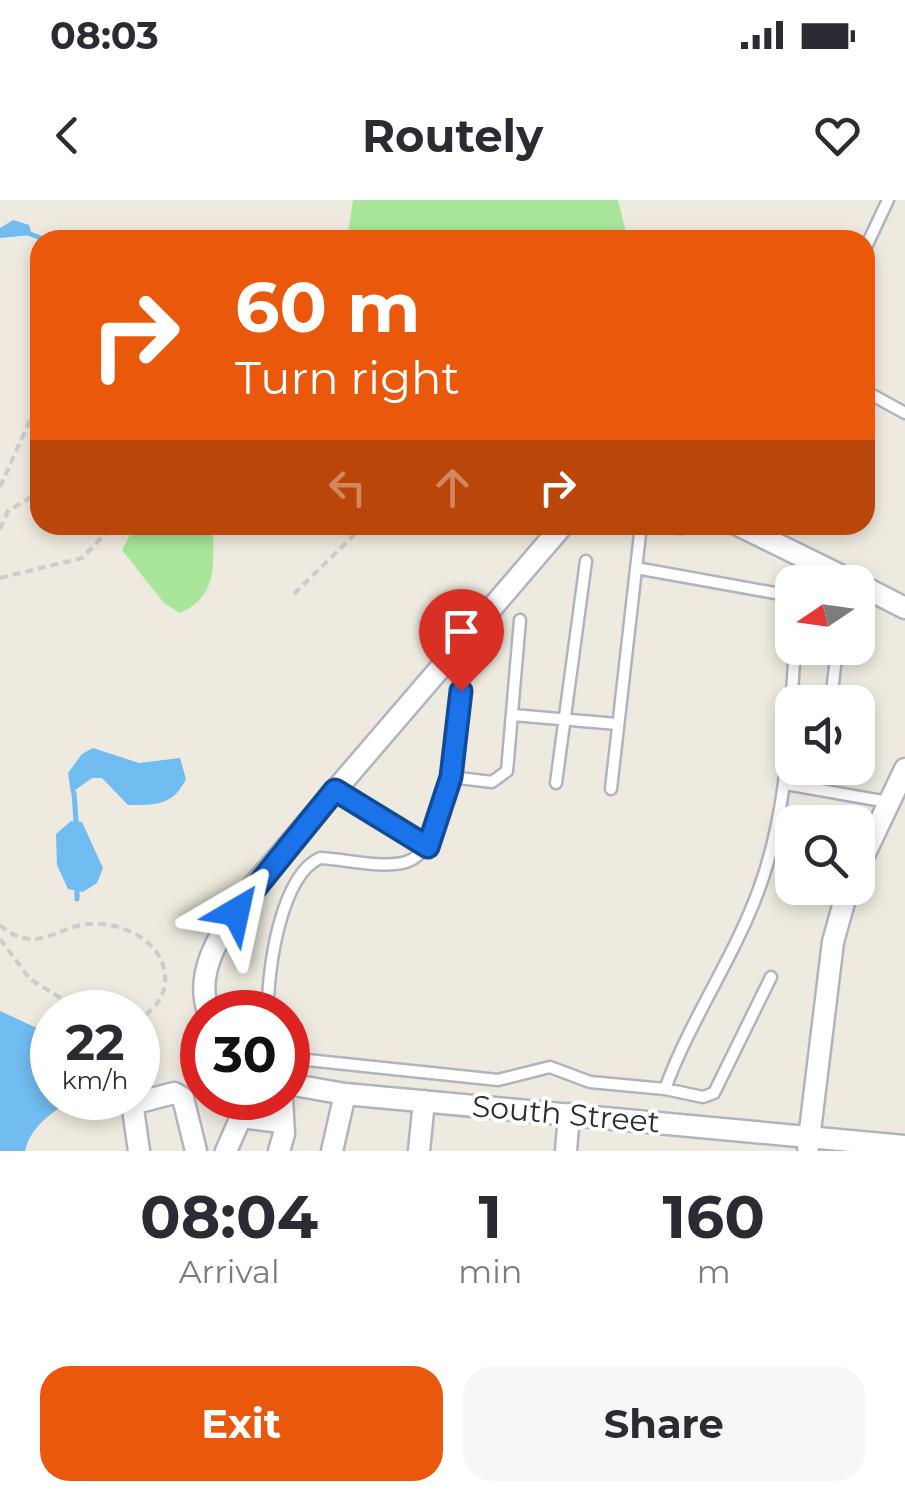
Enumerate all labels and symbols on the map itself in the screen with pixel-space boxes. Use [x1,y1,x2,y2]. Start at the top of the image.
north arrow [775,565,875,665]
pin [419,589,504,692]
position arrow [184,860,288,964]
speed limit sign: 30 [180,990,310,1120]
street label: South Street [471,1087,661,1141]

